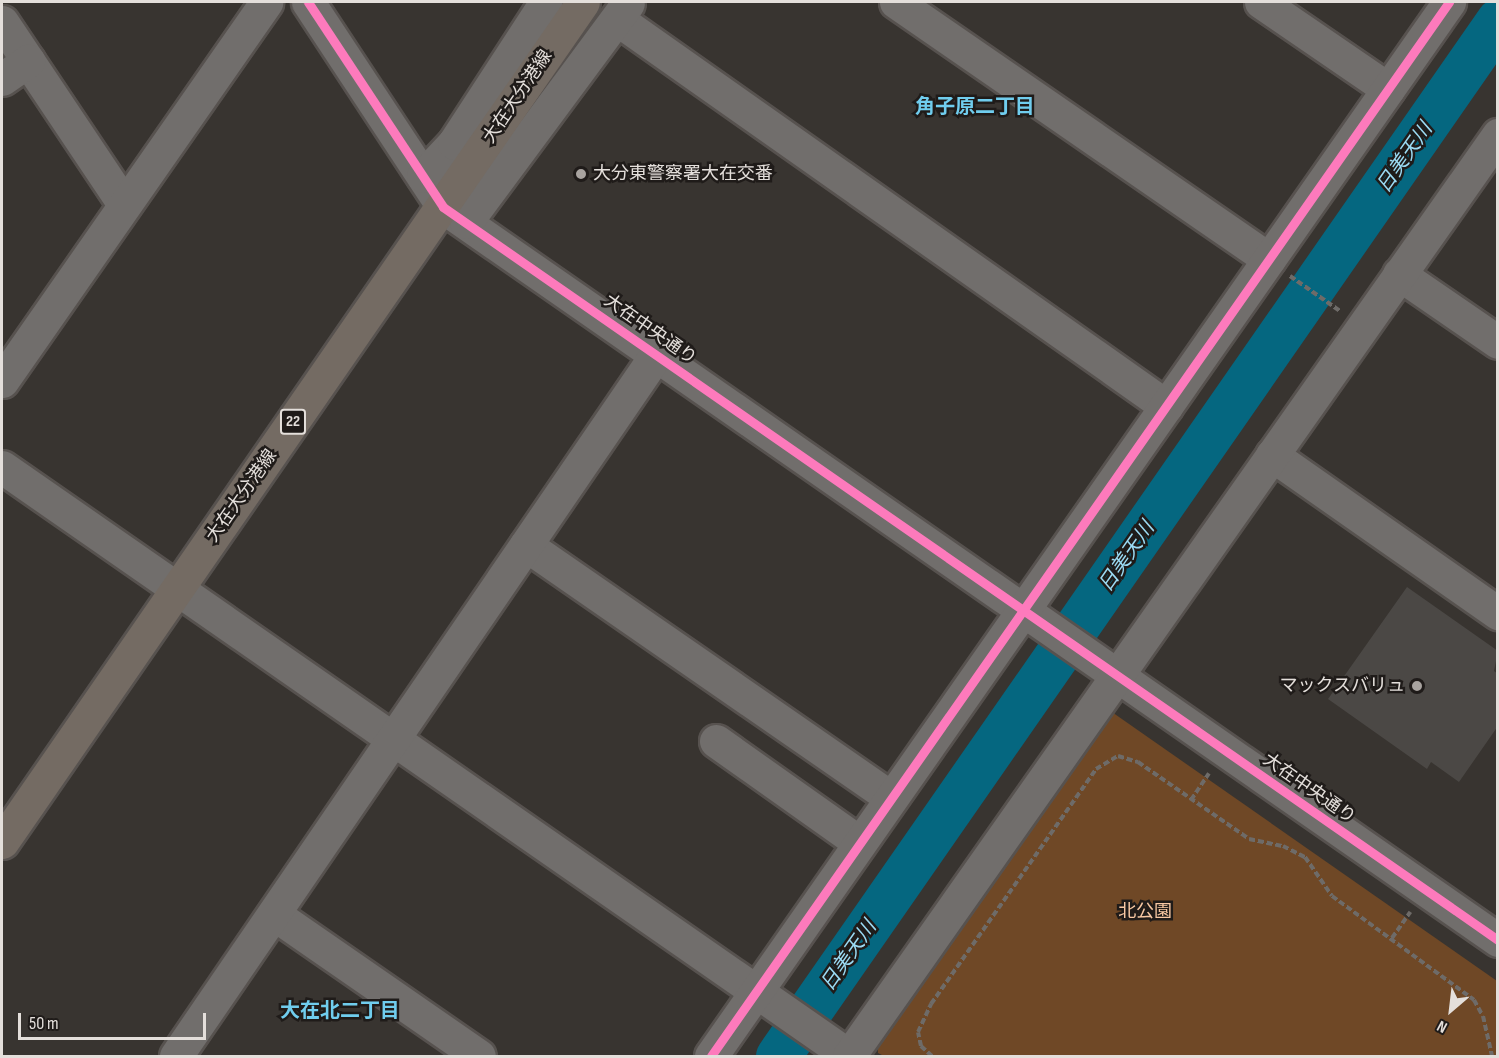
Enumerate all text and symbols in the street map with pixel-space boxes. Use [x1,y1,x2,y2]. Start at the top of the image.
street label: 大在大分港線 [479,46,557,148]
district label: 角子原二丁目 [915,95,1035,119]
water label: 日美天川 [1372,118,1438,198]
place label: 大分東警察署大在交番 [593,163,773,185]
marker: 大分東警察署大在交番 [574,167,588,181]
street label: 大在中央通り [600,290,700,370]
road number: 22 [280,409,306,435]
street label: 大在大分港線 [202,446,282,546]
water label: 日美天川 [1094,517,1160,597]
place label: マックスバリュ [1279,675,1405,697]
marker: マックスバリュ [1410,679,1424,693]
street label: 大在中央通り [1259,749,1359,829]
park label: 北公園 [1118,901,1172,923]
water label: 日美天川 [816,916,882,996]
north arrow [1421,980,1481,1040]
district label: 大在北二丁目 [280,999,400,1023]
scale bar [21,1001,208,1039]
text: 50 m [29,1013,59,1034]
text: N [1434,1016,1451,1037]

